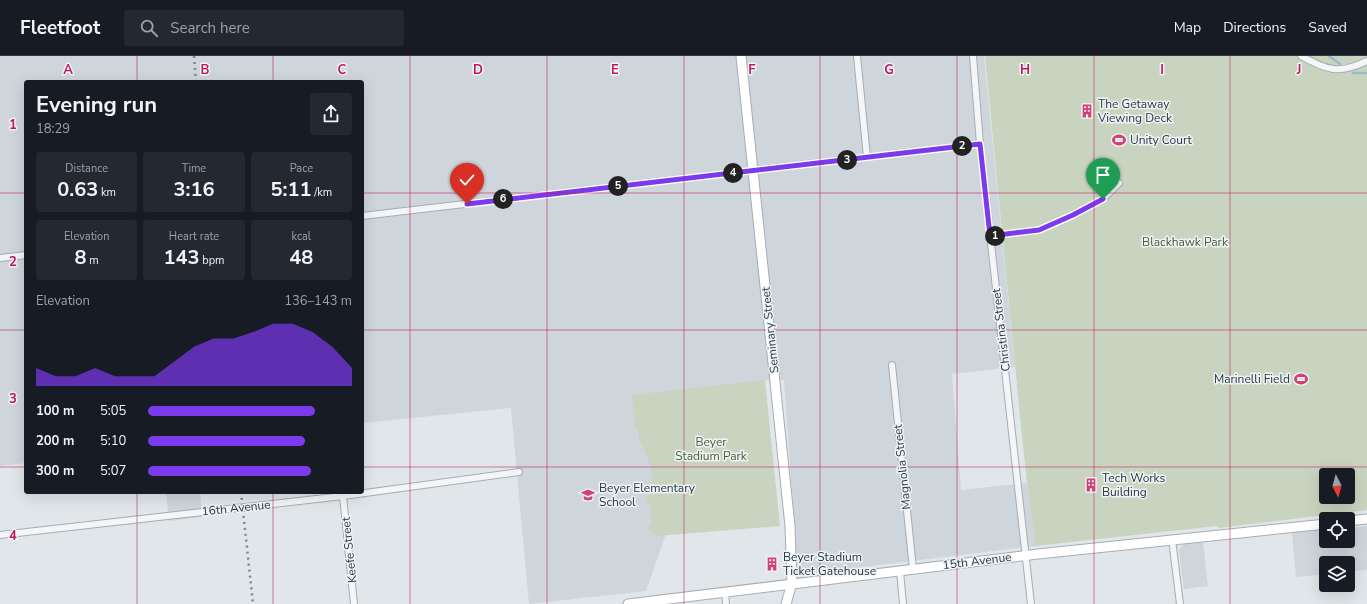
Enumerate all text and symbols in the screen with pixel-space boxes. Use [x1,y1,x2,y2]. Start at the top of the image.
search box [124,10,404,46]
text: Fleetfoot [20,15,100,41]
icon: search [138,17,160,39]
text: Search here [170,18,250,38]
text: Map [1174,18,1201,37]
text: Directions [1223,18,1286,37]
text: Saved [1308,18,1347,37]
text: A [63,61,73,79]
text: B [201,61,210,79]
text: C [338,61,347,79]
text: D [473,61,483,79]
text: E [611,61,619,79]
text: F [748,61,756,79]
text: G [884,61,894,79]
text: H [1020,61,1030,79]
text: I [1160,61,1164,79]
text: J [1296,61,1301,79]
text: Evening run [36,90,157,120]
button: share [310,93,352,135]
place label: The Getaway Viewing Deck [1097,96,1173,126]
building icon: The Getaway Viewing Deck [1079,103,1095,119]
text: 1 [9,116,17,134]
text: 18:29 [36,120,70,138]
sports icon: Unity Court [1111,132,1127,148]
place label: Unity Court [1130,132,1193,148]
pin: 2 [952,136,972,156]
text: 2 [959,138,965,153]
pin: 3 [837,150,857,170]
text: 3 [844,152,850,167]
pin [1086,158,1120,199]
text: Distance [65,161,108,176]
text: Time [182,161,206,176]
text: Pace [290,161,313,176]
pin [450,163,484,204]
pin: 4 [723,163,743,183]
icon: arrive [1092,164,1114,186]
text: 4 [730,165,736,180]
icon: check [456,169,478,191]
text: 0.63 [57,176,98,203]
text: 3:16 [174,176,214,203]
text: 5:11 [270,176,311,203]
pin: 5 [608,176,628,196]
text: 5 [615,178,621,193]
text: km [98,185,116,200]
text: /km [311,185,332,200]
pin: 6 [493,189,513,209]
text: 6 [500,191,506,206]
pin: 1 [985,226,1005,246]
text: 1 [992,228,998,243]
text: Elevation [64,229,109,244]
text: Heart rate [169,229,219,244]
text: kcal [292,229,311,244]
park label: Blackhawk Park [1142,234,1229,250]
text: 8 [75,244,87,271]
text: 143 [163,244,199,271]
text: 48 [289,244,313,271]
text: 2 [9,253,17,271]
text: m [87,253,99,268]
text: bpm [199,253,225,268]
street label: Seminary Street [757,285,782,374]
street label: Christina Street [988,287,1014,372]
text: Elevation [36,292,90,310]
text: 136–143 m [284,292,352,310]
place label: Marinelli Field [1214,371,1290,387]
sports icon: Marinelli Field [1293,371,1309,387]
text: 3 [9,390,17,408]
text: 100 m [36,402,74,420]
text: 5:05 [100,402,126,420]
street label: Magnolia Street [889,423,914,510]
text: 200 m [36,432,74,450]
text: 5:10 [100,432,126,450]
park label: Beyer Stadium Park [675,434,748,464]
text: 300 m [36,462,74,480]
text: 5:07 [100,462,126,480]
north arrow [1319,468,1355,504]
map controls [1319,468,1355,592]
place label: Tech Works Building [1102,470,1166,500]
building icon: Tech Works Building [1083,477,1099,493]
place label: Beyer Elementary School [599,480,696,510]
school or university icon: Beyer Elementary School [580,487,596,503]
street label: 16th Avenue [201,496,271,520]
button: locate [1319,512,1355,548]
street label: Keefe Street [338,515,360,584]
text: 4 [9,527,17,545]
place label: Beyer Stadium Ticket Gatehouse [783,549,876,579]
street label: 15th Avenue [942,549,1012,573]
building icon: Beyer Stadium Ticket Gatehouse [764,556,780,572]
button: layers [1319,556,1355,592]

